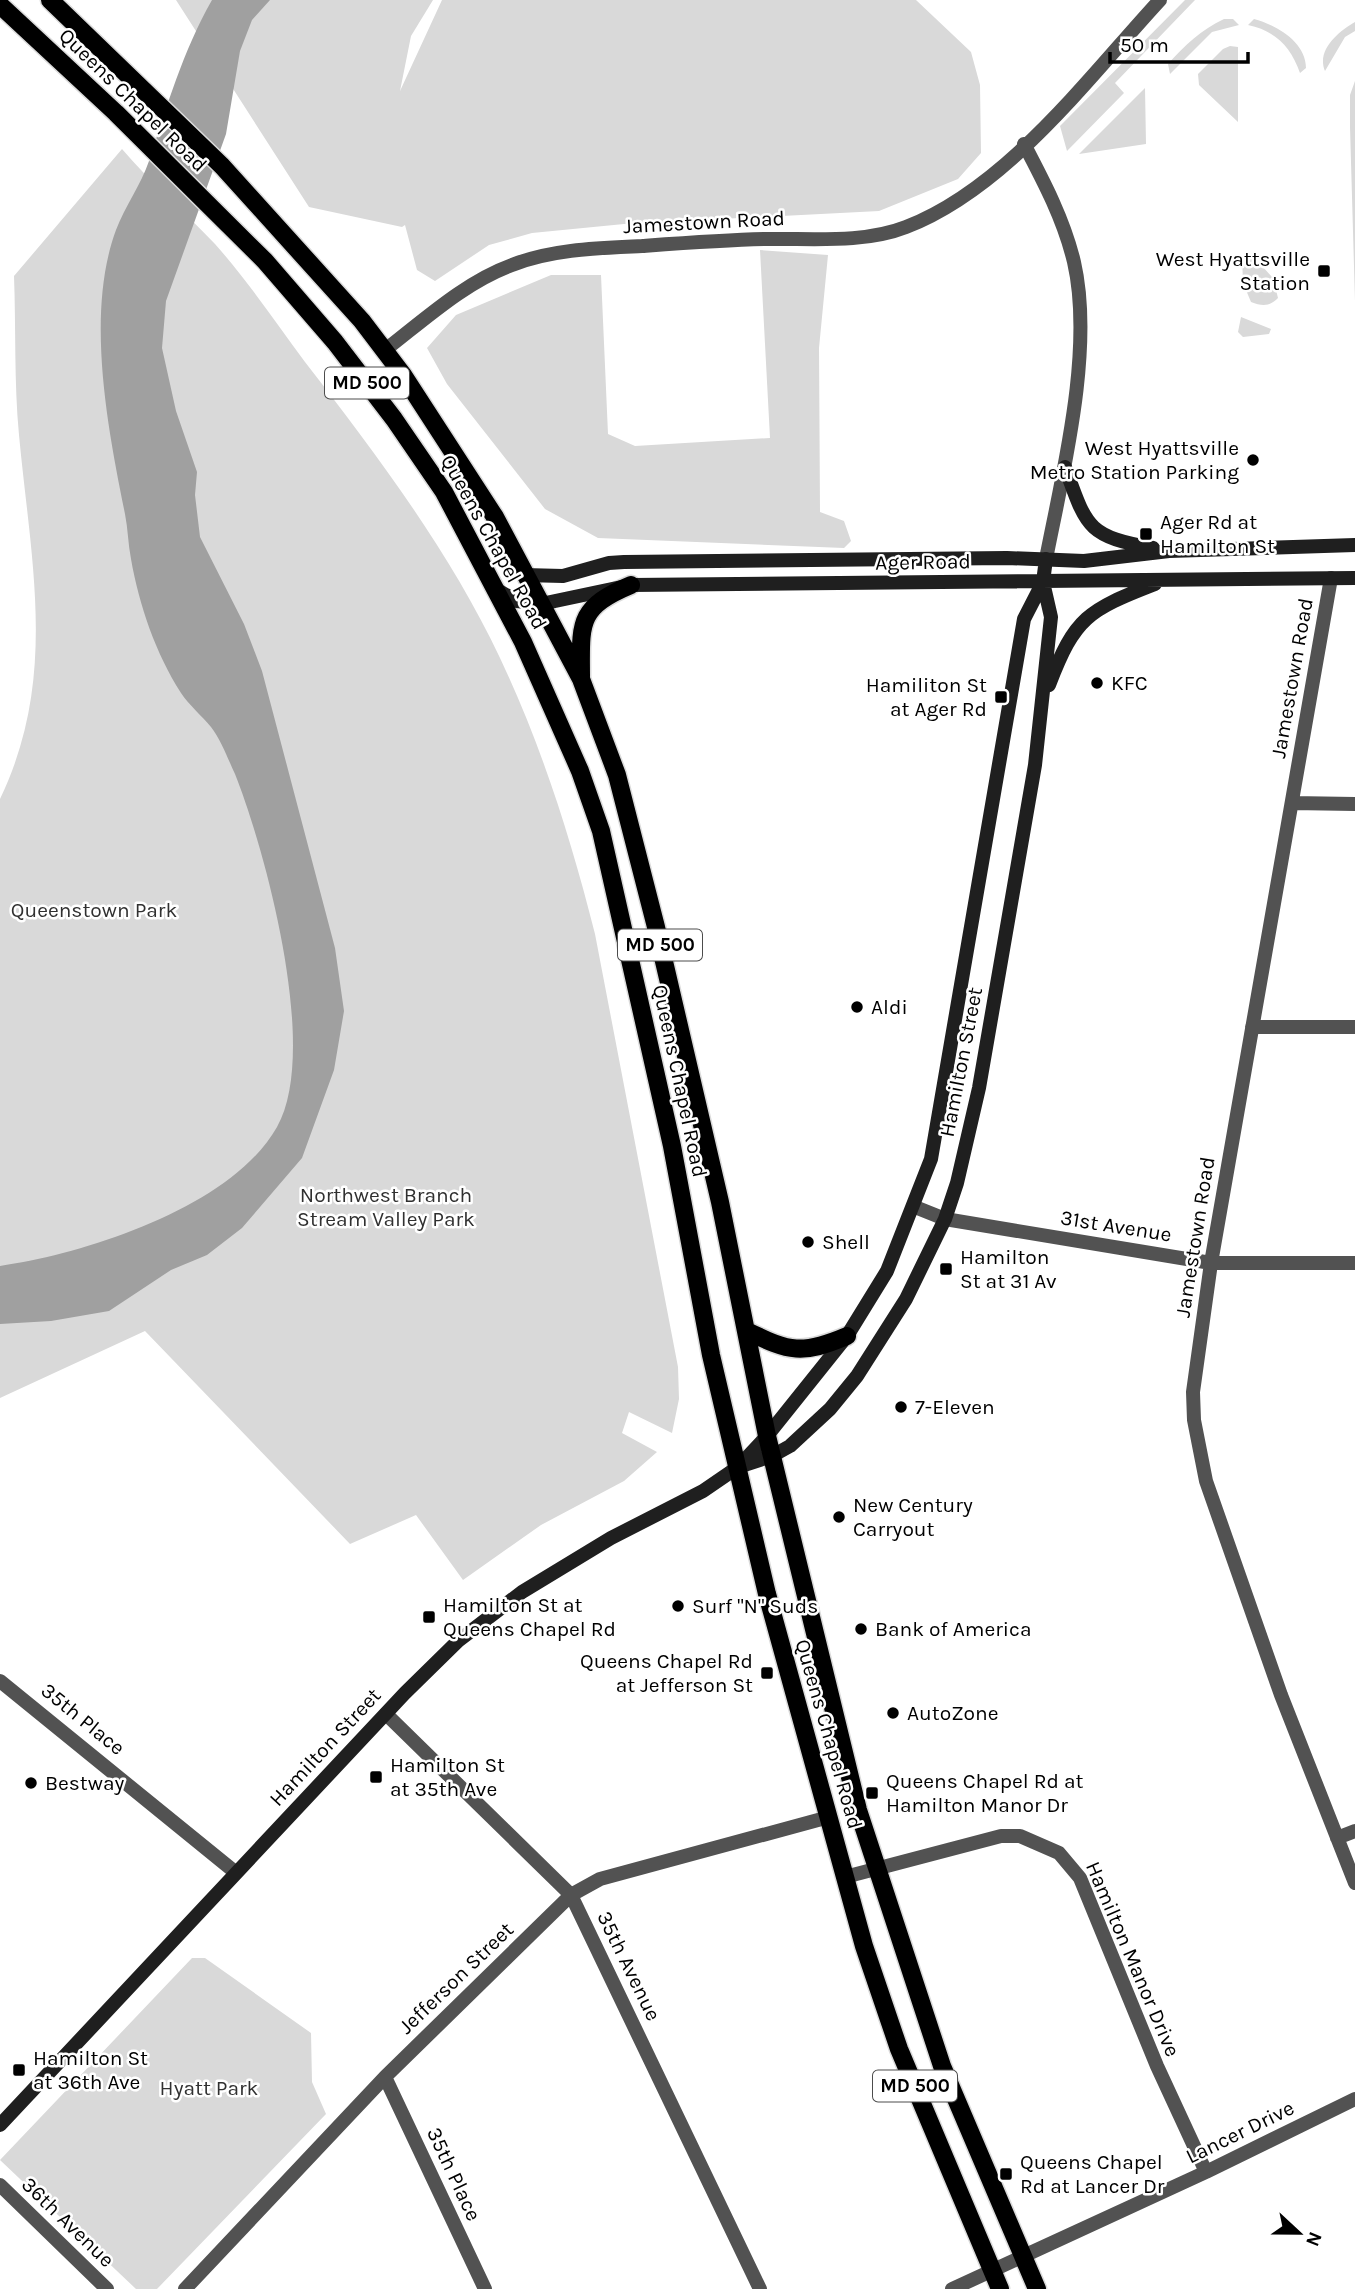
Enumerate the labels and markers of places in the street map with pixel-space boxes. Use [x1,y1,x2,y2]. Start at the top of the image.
place label: West Hyattsville Station [1156,247,1310,295]
marker: West Hyattsville Station [1316,263,1332,279]
place label: West Hyattsville Metro Station Parking [1030,436,1239,484]
marker: West Hyattsville Metro Station Parking [1245,452,1261,468]
place label: Ager Rd at Hamilton St [1160,510,1275,558]
marker: Ager Rd at Hamilton St [1138,526,1154,542]
place label: KFC [1111,671,1148,695]
place label: Hamiliton St at Ager Rd [866,673,987,721]
marker: KFC [1089,675,1105,691]
marker: Hamiliton St at Ager Rd [993,689,1009,705]
place label: Aldi [871,995,908,1019]
marker: Aldi [849,999,865,1015]
place label: Shell [822,1230,870,1254]
marker: Shell [800,1234,816,1250]
place label: Hamilton St at 31 Av [960,1245,1057,1293]
marker: Hamilton St at 31 Av [938,1261,954,1277]
place label: 7-Eleven [915,1395,995,1419]
marker: 7-Eleven [893,1399,909,1415]
place label: New Century Carryout [853,1493,973,1541]
marker: New Century Carryout [831,1509,847,1525]
place label: Hamilton St at Queens Chapel Rd [443,1593,616,1641]
place label: Surf "N" Suds [692,1594,818,1618]
marker: Surf "N" Suds [670,1598,686,1614]
marker: Hamilton St at Queens Chapel Rd [421,1609,437,1625]
place label: Bank of America [875,1617,1032,1641]
marker: Bank of America [853,1621,869,1637]
place label: Queens Chapel Rd at Jefferson St [580,1649,753,1697]
marker: Queens Chapel Rd at Jefferson St [759,1665,775,1681]
place label: AutoZone [907,1701,999,1725]
marker: AutoZone [885,1705,901,1721]
place label: Hamilton St at 35th Ave [390,1753,505,1801]
marker: Hamilton St at 35th Ave [368,1769,384,1785]
place label: Queens Chapel Rd at Hamilton Manor Dr [886,1769,1084,1817]
place label: Bestway [45,1771,125,1795]
marker: Bestway [23,1775,39,1791]
marker: Queens Chapel Rd at Hamilton Manor Dr [864,1785,880,1801]
place label: Hamilton St at 36th Ave [33,2046,148,2094]
marker: Hamilton St at 36th Ave [11,2062,27,2078]
place label: Queens Chapel Rd at Lancer Dr [1020,2150,1165,2198]
marker: Queens Chapel Rd at Lancer Dr [998,2166,1014,2182]

